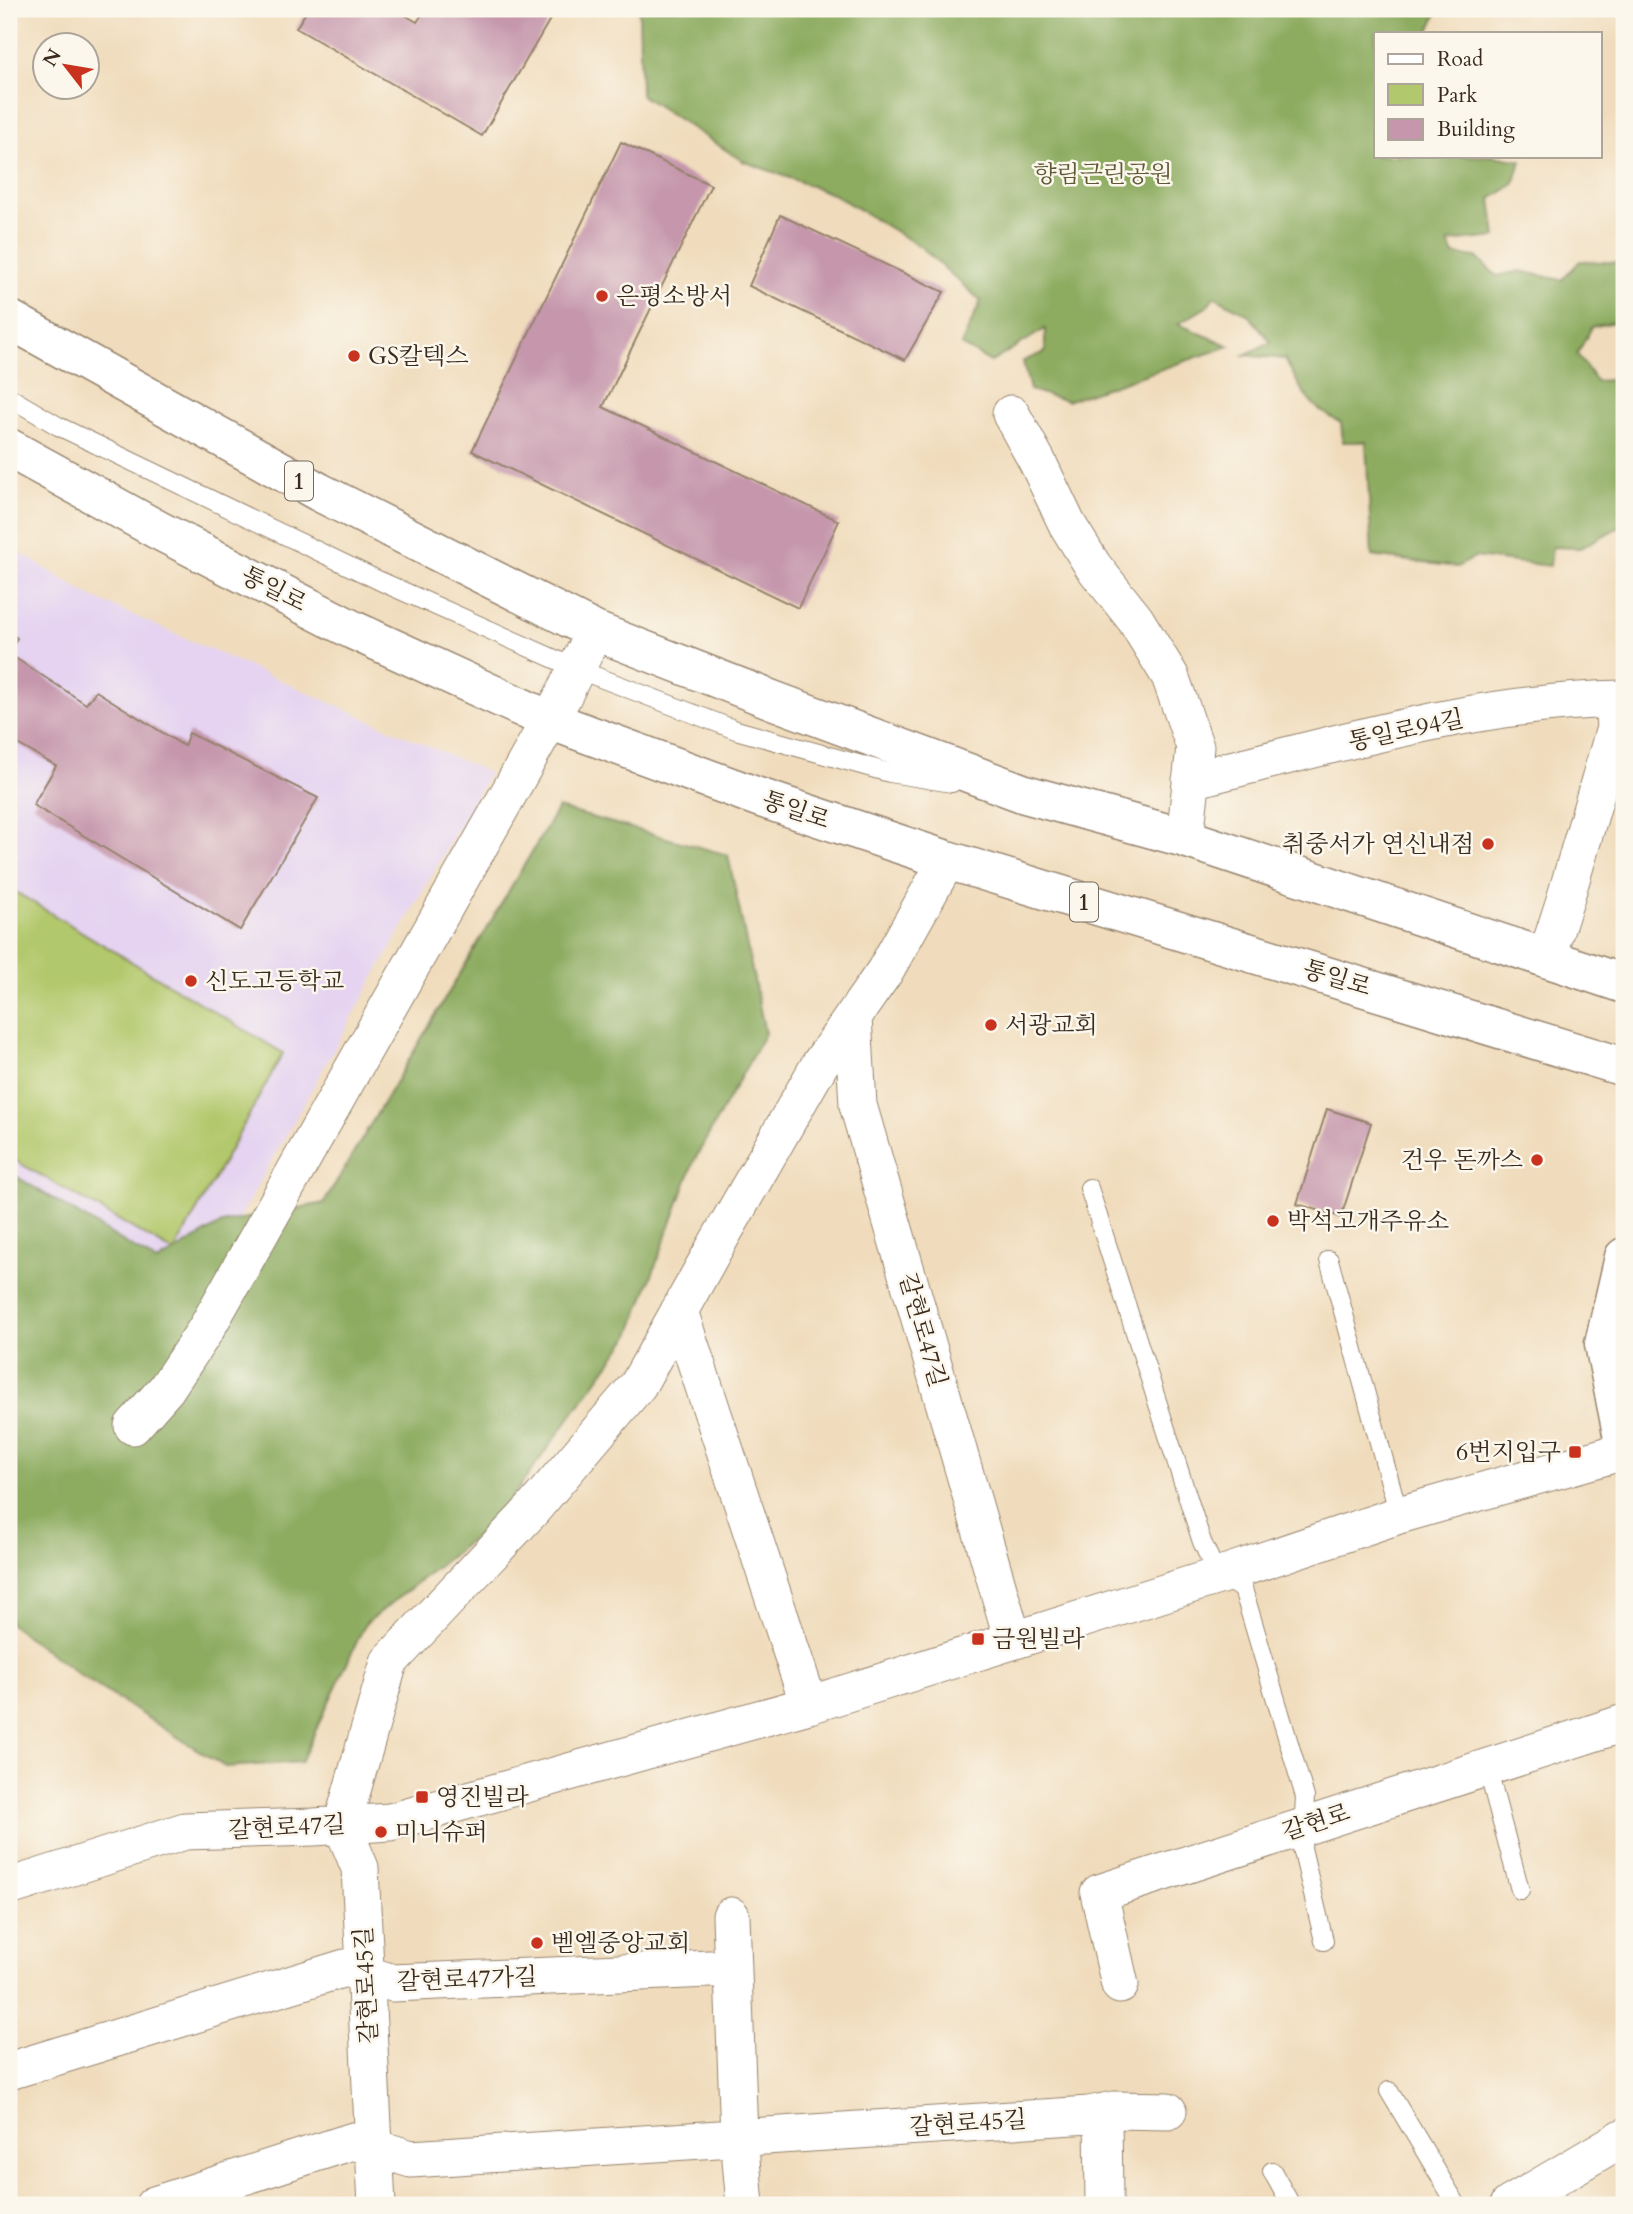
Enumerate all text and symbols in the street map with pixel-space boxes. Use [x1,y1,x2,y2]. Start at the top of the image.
north arrow [32,32,102,102]
legend [1374,32,1602,158]
text: N [37,44,68,72]
text: Road [1437,45,1483,74]
text: Park [1437,81,1478,110]
text: Building [1437,115,1515,144]
park label: 향림근린공원 [1033,158,1173,191]
place label: 은평소방서 [616,280,732,313]
marker: 은평소방서 [594,288,610,304]
place label: GS칼텍스 [368,340,469,373]
marker: GS칼텍스 [346,348,362,364]
road number: 1 [285,461,313,500]
street label: 통일로 [235,559,312,620]
street label: 통일로94길 [1345,702,1467,759]
street label: 통일로 [758,784,834,837]
place label: 취중서가 연신내점 [1282,828,1474,861]
marker: 취중서가 연신내점 [1480,836,1496,852]
road number: 1 [1070,882,1098,922]
street label: 통일로 [1299,953,1375,1004]
place label: 신도고등학교 [205,965,344,998]
marker: 신도고등학교 [183,973,199,989]
place label: 서광교회 [1005,1009,1098,1042]
marker: 서광교회 [983,1017,999,1033]
place label: 건우 돈까스 [1401,1144,1523,1177]
marker: 건우 돈까스 [1529,1152,1545,1168]
place label: 박석고개주유소 [1287,1205,1449,1238]
marker: 박석고개주유소 [1265,1213,1281,1229]
street label: 갈현로47길 [890,1269,955,1391]
place label: 6번지입구 [1456,1436,1561,1469]
marker: 6번지입구 [1567,1444,1583,1460]
place label: 금원빌라 [992,1623,1086,1656]
marker: 금원빌라 [970,1631,986,1647]
place label: 영진빌라 [436,1781,530,1814]
marker: 영진빌라 [414,1789,430,1805]
street label: 갈현로 [1278,1796,1354,1849]
street label: 갈현로47길 [228,1808,346,1847]
place label: 미니슈퍼 [395,1816,488,1849]
marker: 미니슈퍼 [373,1824,389,1840]
street label: 갈현로45길 [347,1926,386,2044]
place label: 벧엘중앙교회 [551,1927,690,1960]
marker: 벧엘중앙교회 [529,1935,545,1951]
street label: 갈현로47가길 [396,1961,538,1998]
street label: 갈현로45길 [908,2103,1028,2144]

